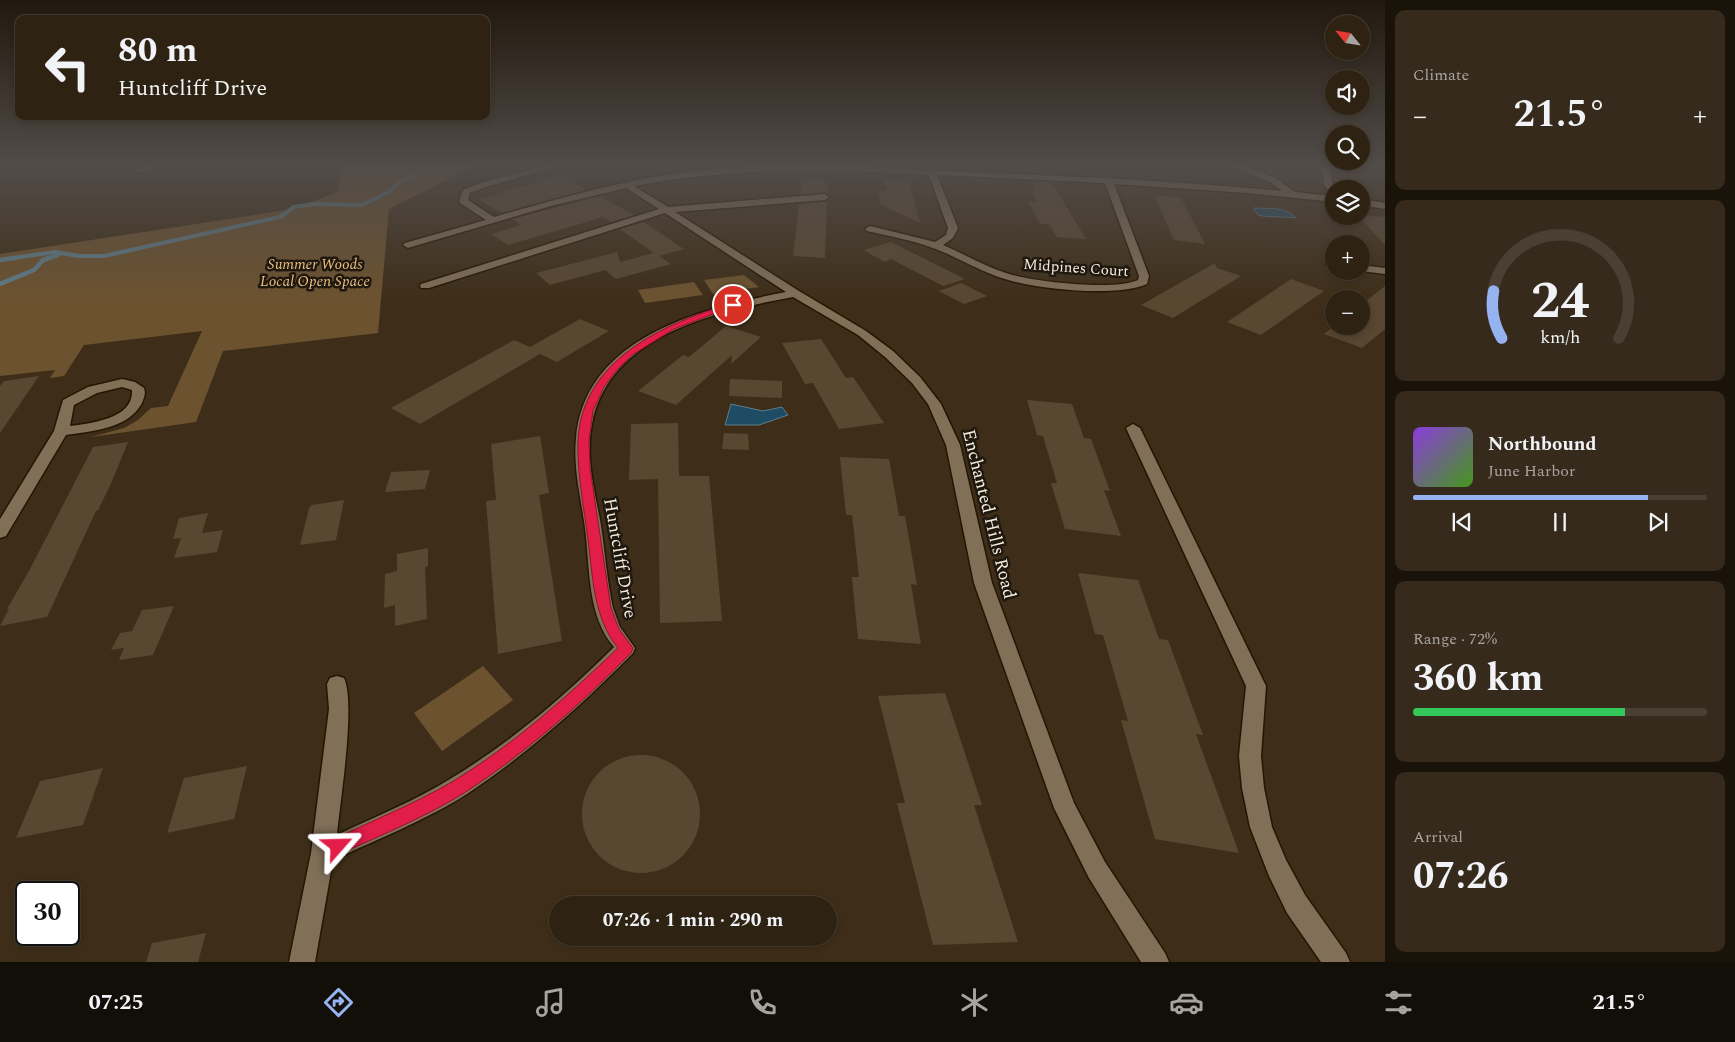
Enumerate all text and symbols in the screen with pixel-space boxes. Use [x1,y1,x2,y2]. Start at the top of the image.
north arrow [1325,15,1370,60]
map controls [1325,15,1370,335]
text: 80 m [118,24,198,77]
icon: left [35,35,100,100]
text: Climate [1413,63,1469,87]
button: sound [1325,70,1370,115]
text: Huntcliff Drive [118,72,267,105]
text: 21.5° [1513,86,1607,144]
text: − [1413,95,1427,138]
text: + [1693,95,1707,138]
button: search [1325,125,1370,170]
button: layers [1325,180,1370,225]
button: + [1325,235,1370,280]
park label: Summer Woods Local Open Space [260,253,370,293]
street label: Midpines Court [1023,253,1129,283]
text: 24 [1531,262,1589,341]
pin [712,284,754,326]
button: − [1325,290,1370,335]
icon: arrive [719,291,747,319]
text: km/h [1540,324,1580,351]
street label: Enchanted Hills Road [955,426,1023,602]
text: Northbound [1488,430,1597,459]
text: June Harbor [1488,459,1575,483]
street label: Huntcliff Drive [596,496,644,620]
icon: previous [1448,508,1476,536]
icon: pause [1546,508,1574,536]
icon: next [1644,508,1672,536]
text: Range · 72% [1413,627,1497,651]
text: 360 km [1413,650,1544,708]
position arrow [311,819,363,871]
text: Arrival [1413,825,1463,849]
text: 07:26 [1413,848,1508,906]
speed limit sign: 30 [15,881,80,946]
text: 07:26 · 1 min · 290 m [603,906,783,935]
icon: directions [321,985,356,1020]
icon: music [533,985,568,1020]
icon: phone [745,985,780,1020]
icon: climate [957,985,992,1020]
icon: car [1169,985,1204,1020]
icon: filters [1381,985,1416,1020]
text: 07:25 [88,986,144,1019]
text: 21.5° [1593,986,1646,1019]

